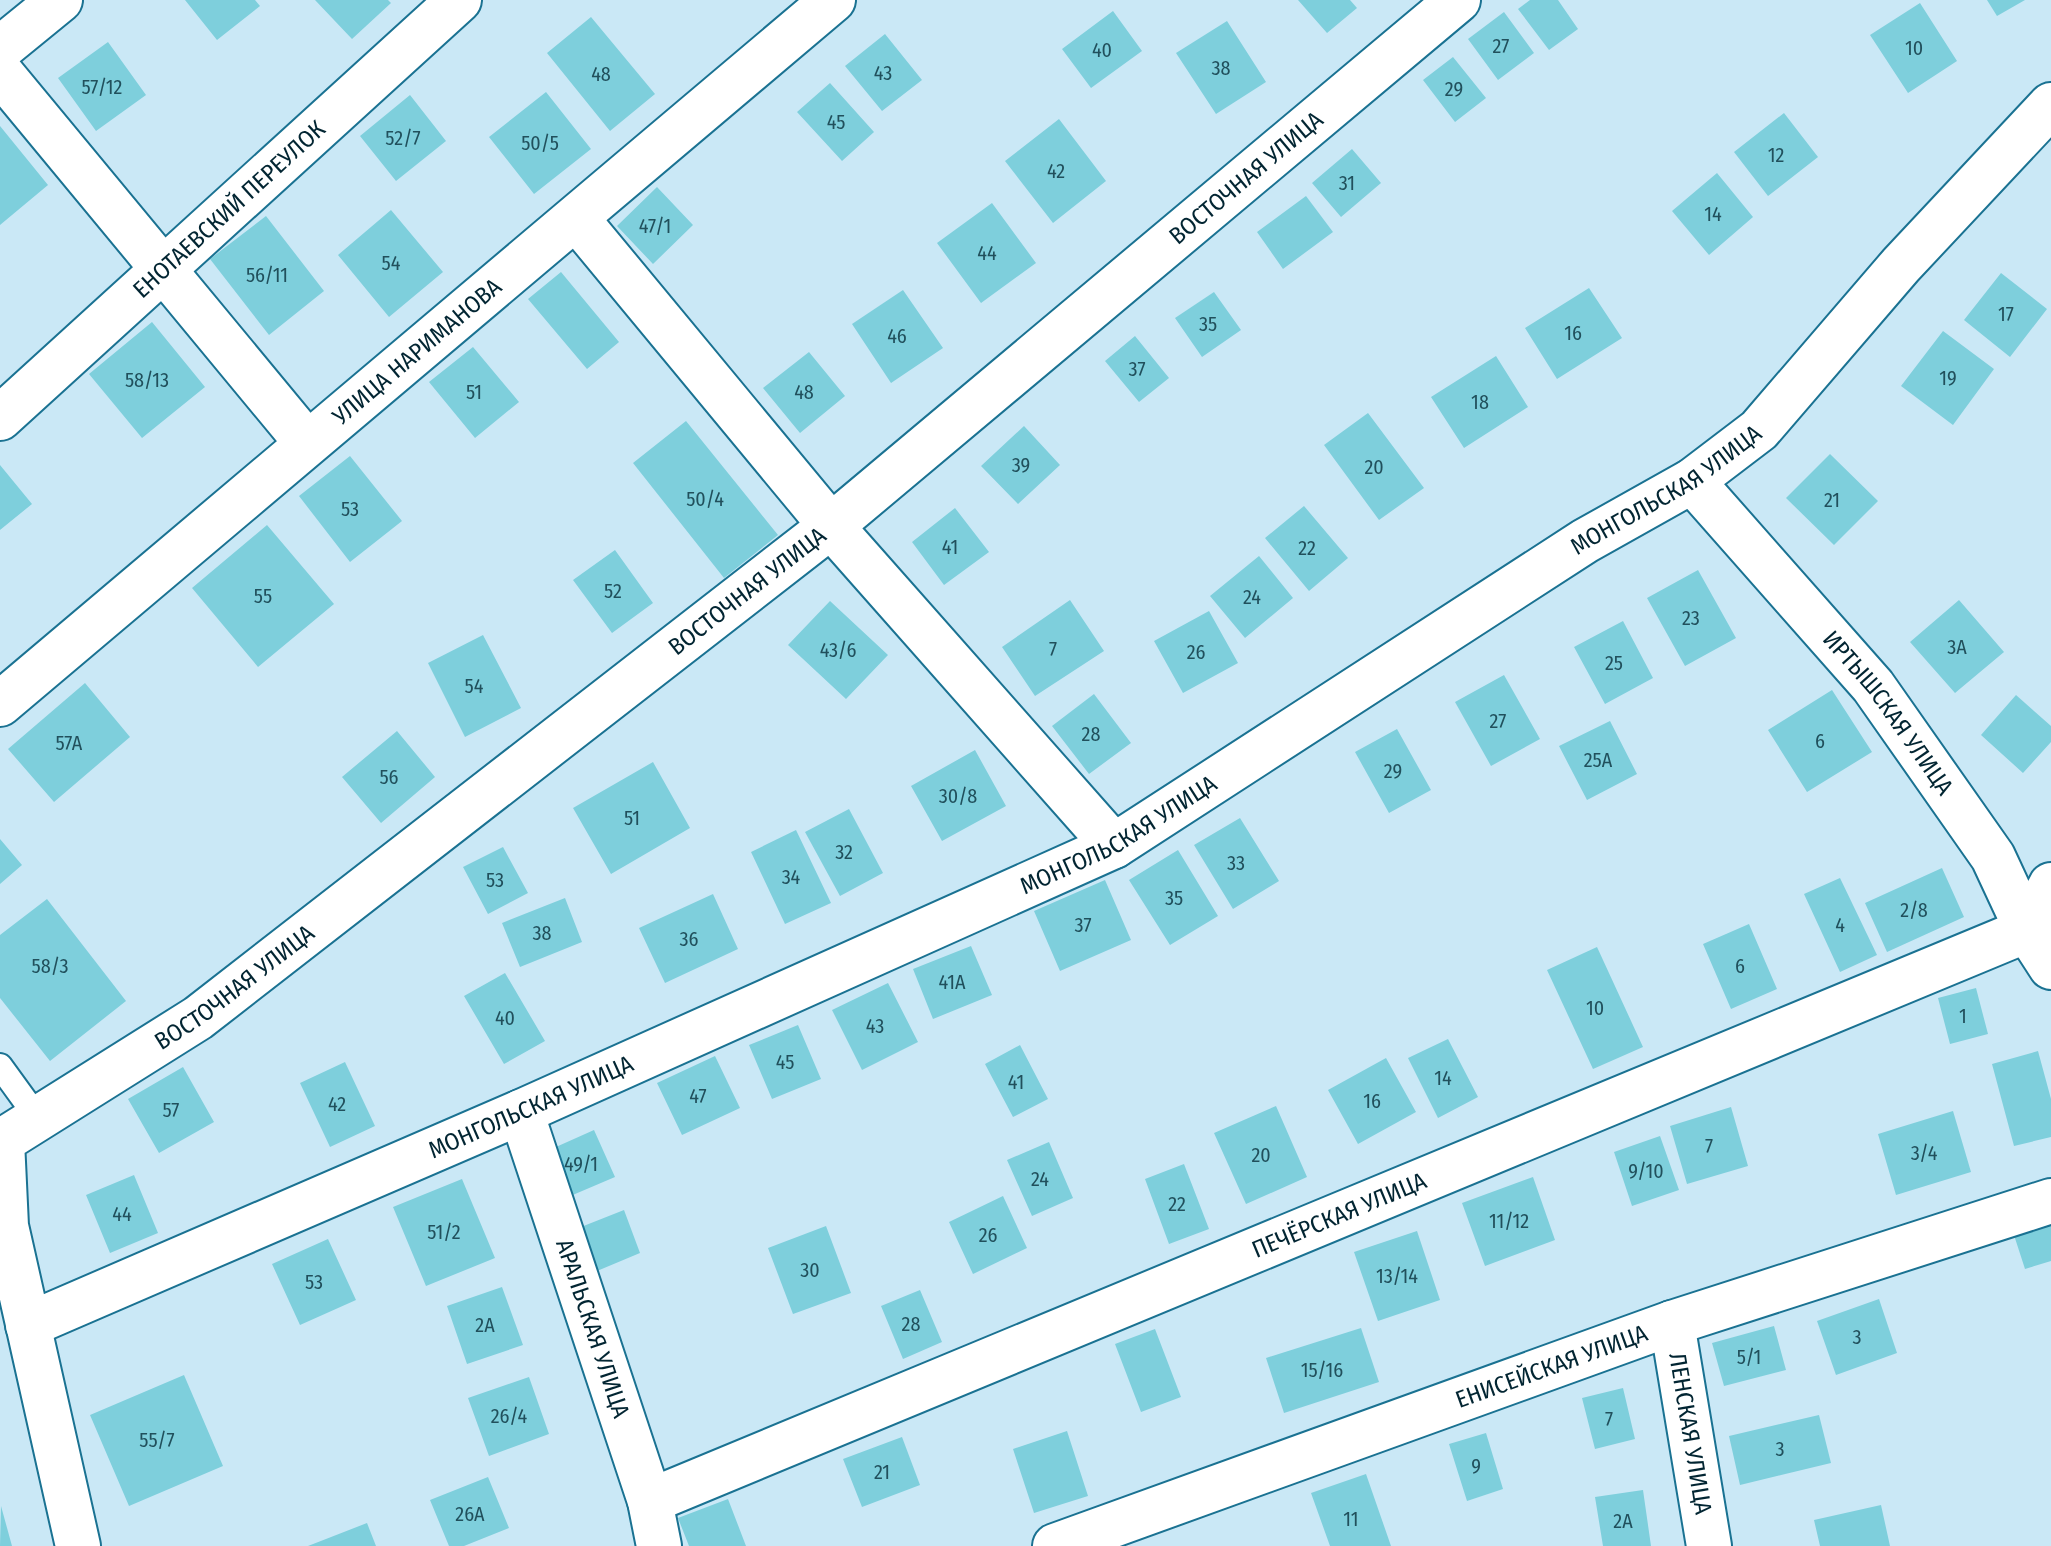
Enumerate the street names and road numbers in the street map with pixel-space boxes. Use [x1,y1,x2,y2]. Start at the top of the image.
street label: ВОСТОЧНАЯ УЛИЦА [1164,105,1329,250]
street label: ЕНОТАЕВСКИЙ ПЕРЕУЛОК [127,115,331,304]
street label: УЛИЦА НАРИМАНОВА [326,272,507,431]
street label: МОНГОЛЬСКАЯ УЛИЦА [1565,419,1767,561]
street label: ВОСТОЧНАЯ УЛИЦА [663,521,832,661]
street label: ИРТЫШСКАЯ УЛИЦА [1817,625,1959,801]
street label: МОНГОЛЬСКАЯ УЛИЦА [1016,769,1222,900]
street label: ВОСТОЧНАЯ УЛИЦА [150,919,320,1056]
street label: МОНГОЛЬСКАЯ УЛИЦА [424,1049,638,1164]
street label: ПЕЧЁРСКАЯ УЛИЦА [1248,1167,1431,1264]
street label: АРАЛЬСКАЯ УЛИЦА [550,1236,636,1422]
street label: ЕНИСЕЙСКАЯ УЛИЦА [1452,1319,1652,1414]
street label: ЛЕНСКАЯ УЛИЦА [1663,1351,1718,1517]

